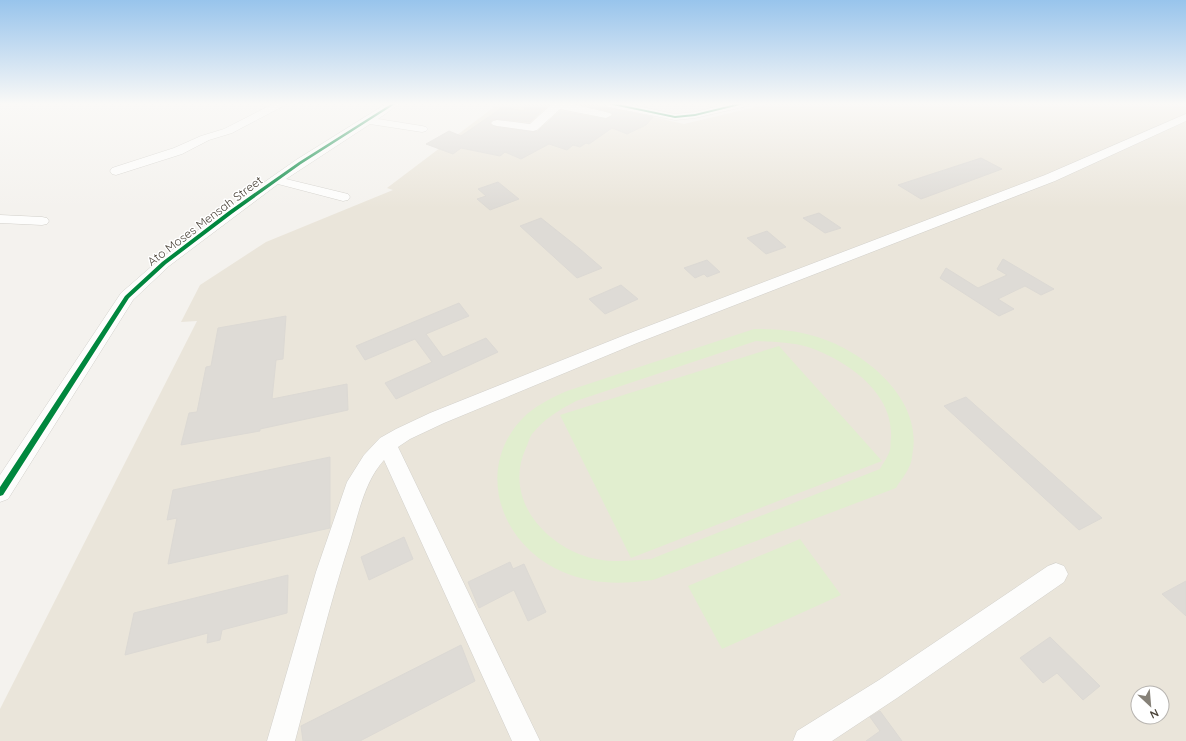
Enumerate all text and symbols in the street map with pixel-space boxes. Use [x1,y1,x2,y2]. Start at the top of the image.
street label: Ato Moses Mensah Street [144,172,265,269]
north arrow [1130,685,1170,725]
text: N [1148,706,1161,722]

